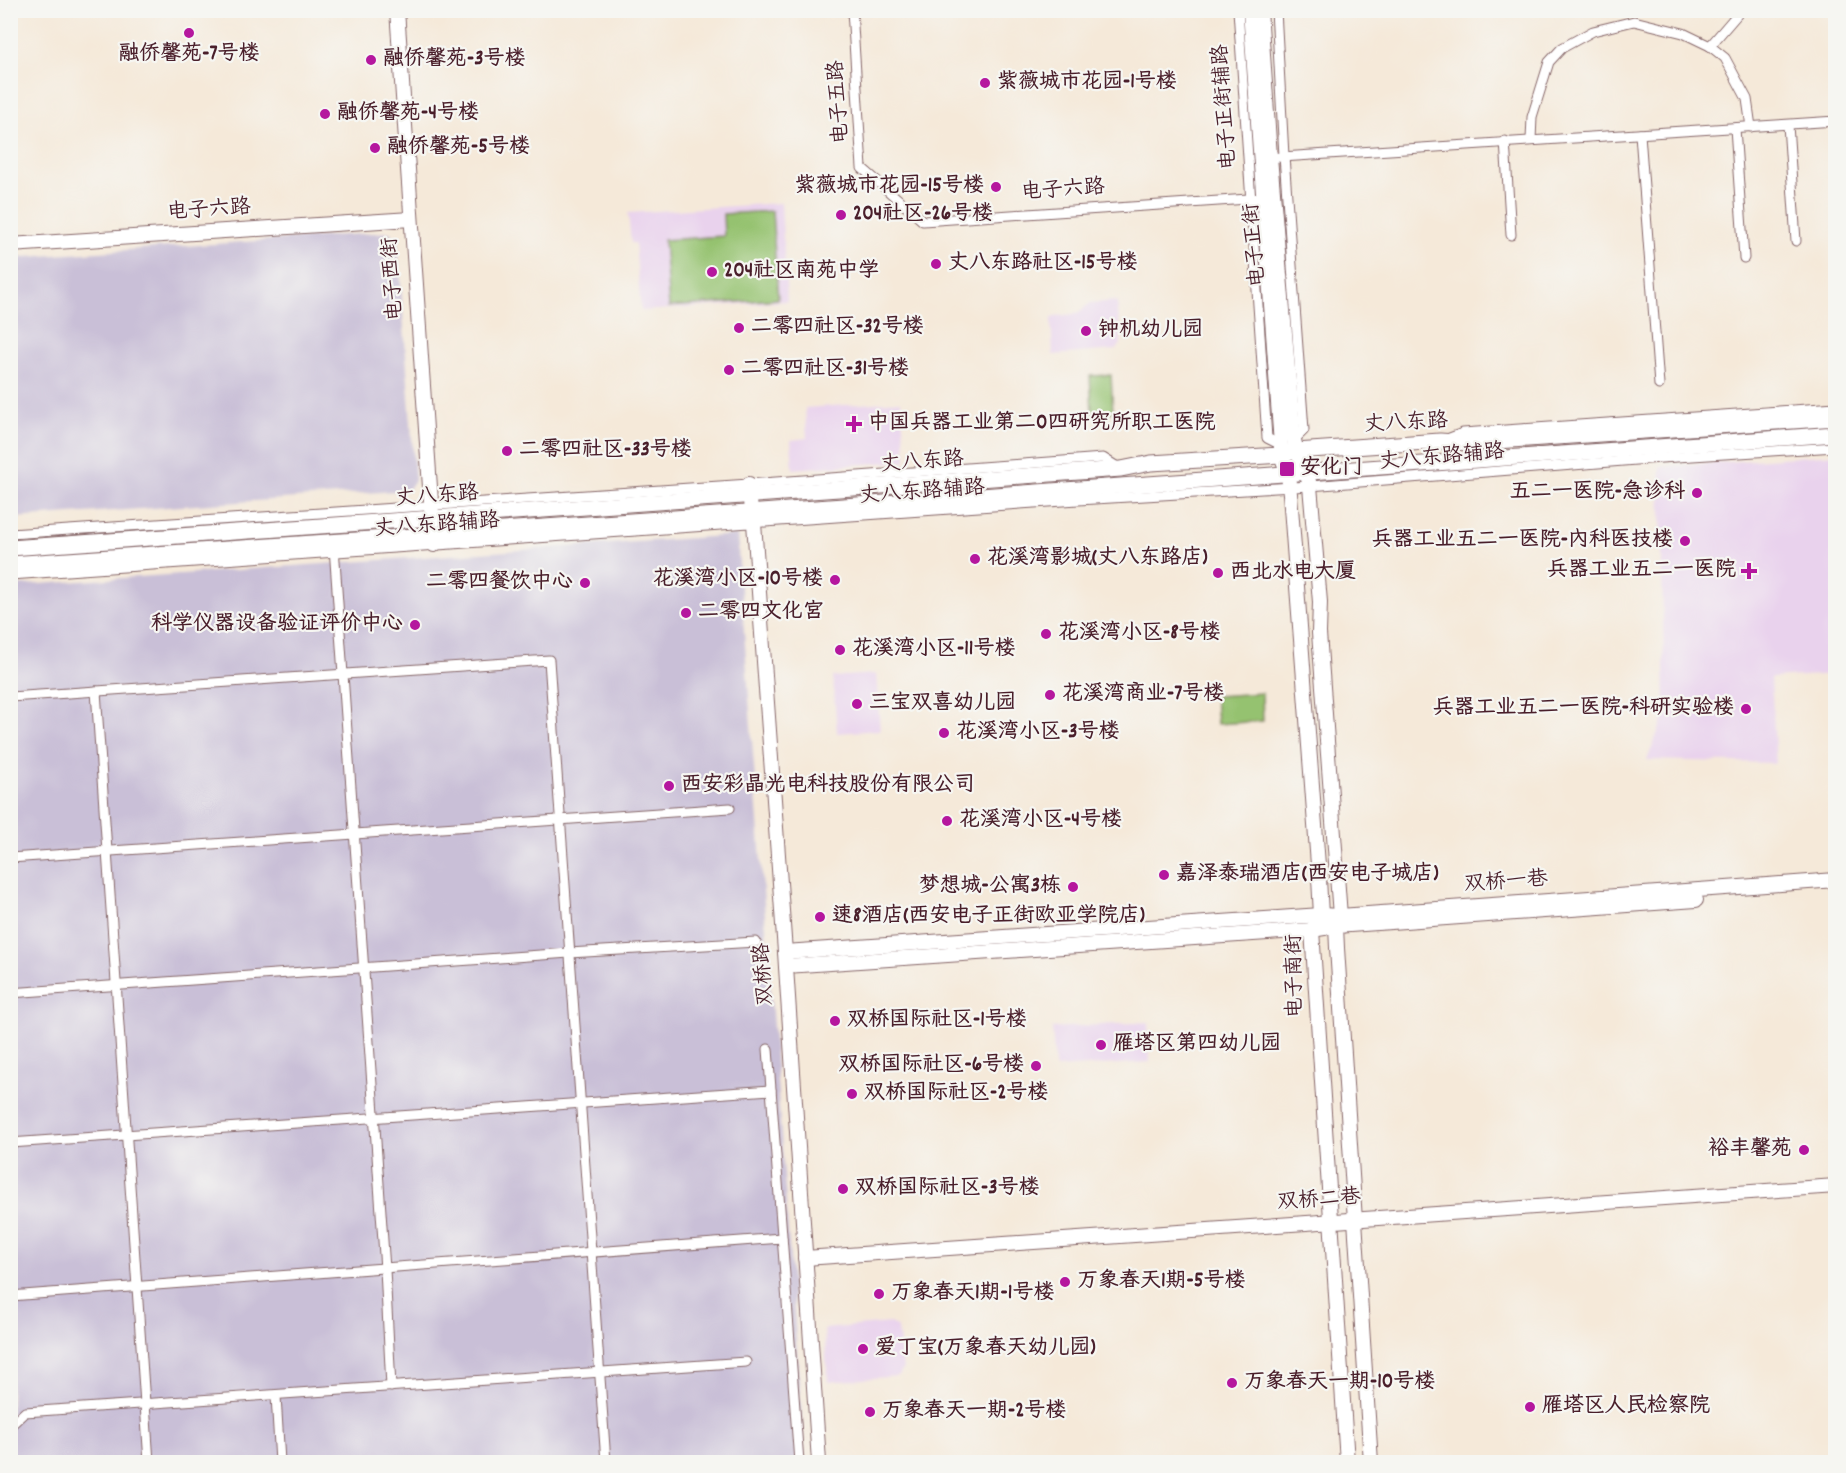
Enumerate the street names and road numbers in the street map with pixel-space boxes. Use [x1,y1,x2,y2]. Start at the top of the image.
street label: 电子正街辅路 [1207,43,1245,171]
street label: 电子五路 [822,59,858,145]
street label: 电子六路 [1020,173,1106,209]
street label: 电子六路 [166,193,252,229]
street label: 电子正街 [1237,202,1275,288]
street label: 电子西街 [376,236,412,322]
street label: 丈八东路 [1363,407,1449,441]
street label: 丈八东路辅路 [1378,438,1506,478]
street label: 丈八东路 [879,445,965,481]
street label: 丈八东路辅路 [858,474,986,512]
street label: 丈八东路 [394,479,480,515]
street label: 丈八东路辅路 [373,507,501,545]
street label: 双桥一巷 [1463,865,1549,901]
street label: 电子南街 [1280,934,1312,1018]
street label: 双桥路 [748,942,782,1006]
street label: 双桥二巷 [1276,1183,1362,1219]

